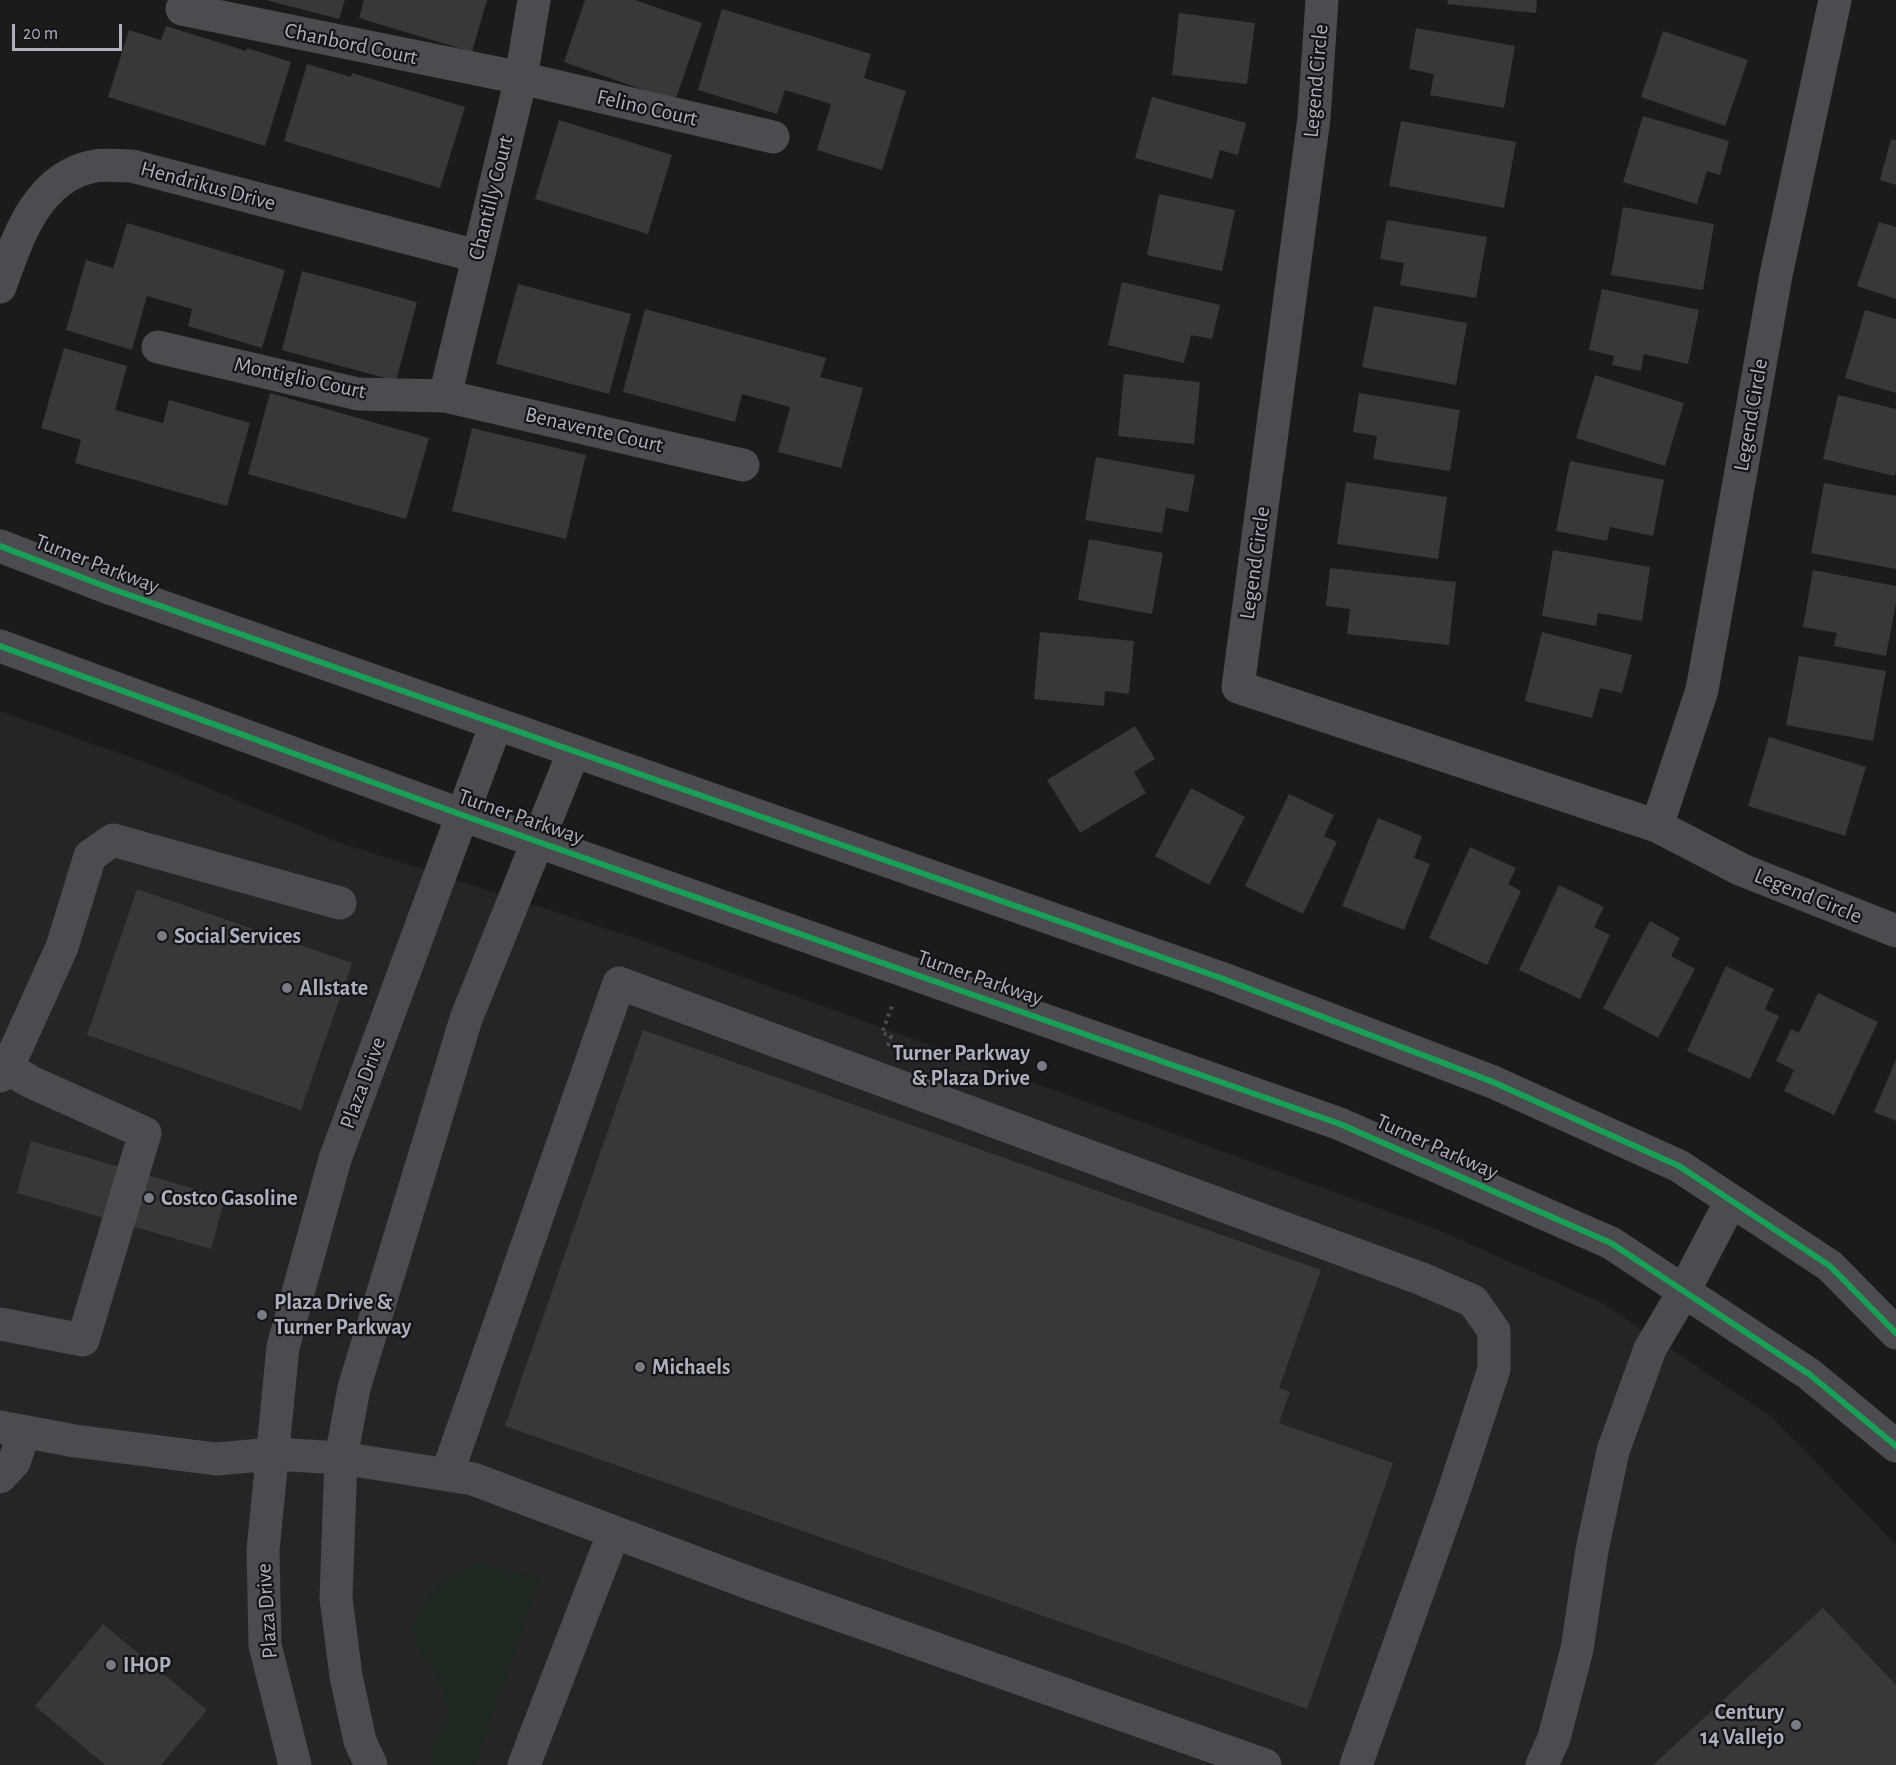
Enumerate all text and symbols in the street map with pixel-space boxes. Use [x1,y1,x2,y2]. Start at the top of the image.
scale bar [15,12,124,50]
street label: Chanbord Court [282,17,420,71]
street label: Legend Circle [1298,23,1334,139]
text: 20 m [23,25,58,43]
street label: Felino Court [594,84,700,132]
street label: Chantilly Court [463,133,519,263]
street label: Hendrikus Drive [138,155,278,217]
street label: Montiglio Court [232,351,368,405]
street label: Legend Circle [1728,357,1774,473]
street label: Benavente Court [522,401,666,459]
street label: Legend Circle [1234,505,1276,621]
street label: Turner Parkway [31,528,163,600]
street label: Turner Parkway [455,783,587,851]
street label: Legend Circle [1750,862,1866,930]
place label: Social Services [174,923,301,949]
marker: Social Services [155,929,169,943]
street label: Turner Parkway [914,944,1046,1012]
place label: Allstate [299,975,368,1001]
marker: Allstate [280,981,294,995]
street label: Plaza Drive [334,1034,392,1132]
place label: Turner Parkway & Plaza Drive [893,1040,1030,1092]
marker: Turner Parkway & Plaza Drive [1035,1059,1049,1073]
street label: Turner Parkway [1372,1108,1502,1186]
place label: Costco Gasoline [161,1185,298,1211]
marker: Costco Gasoline [142,1191,156,1205]
place label: Plaza Drive & Turner Parkway [274,1289,411,1340]
marker: Plaza Drive & Turner Parkway [255,1308,269,1322]
place label: Michaels [652,1354,730,1380]
marker: Michaels [633,1360,647,1374]
street label: Plaza Drive [250,1562,284,1660]
place label: IHOP [123,1652,171,1678]
marker: IHOP [104,1658,118,1672]
place label: Century 14 Vallejo [1700,1699,1784,1750]
marker: Century 14 Vallejo [1789,1718,1803,1732]

